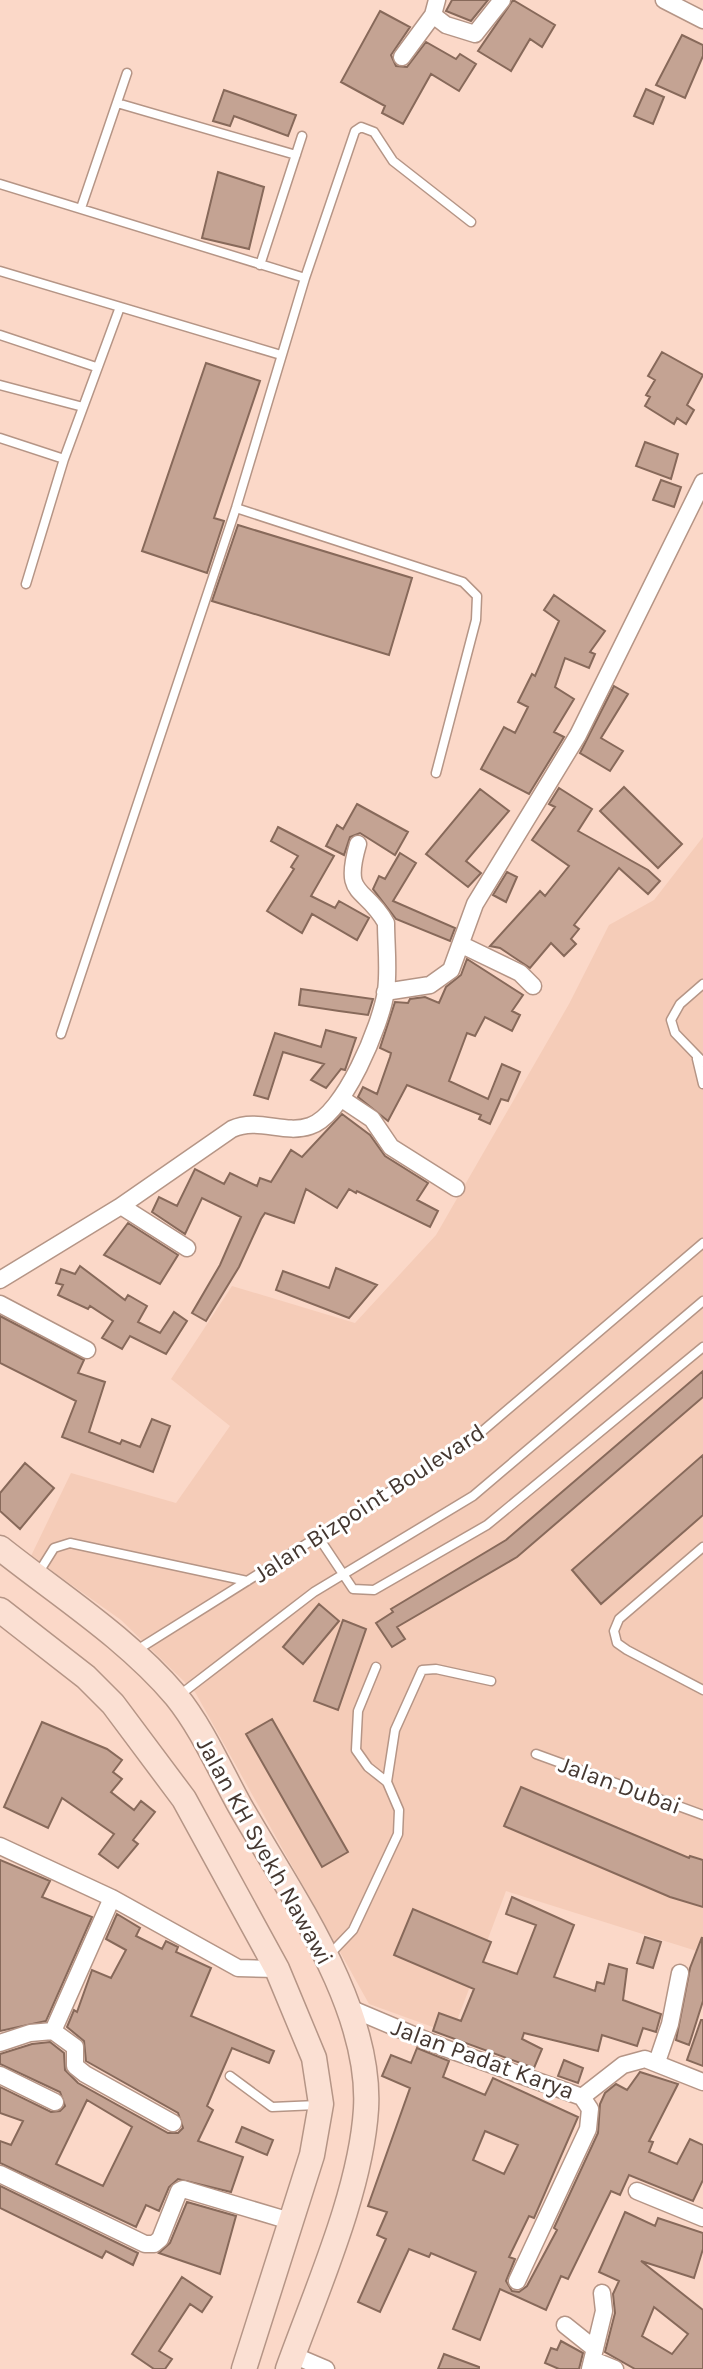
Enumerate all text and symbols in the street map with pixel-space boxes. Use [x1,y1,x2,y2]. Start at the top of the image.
street label: Jalan Bizpoint Boulevard [248,1418,490,1588]
street label: Jalan KH Syekh Nawawi [191,1732,339,1970]
street label: Jalan Dubai [555,1750,685,1820]
street label: Jalan Padat Karya [388,2013,578,2105]

